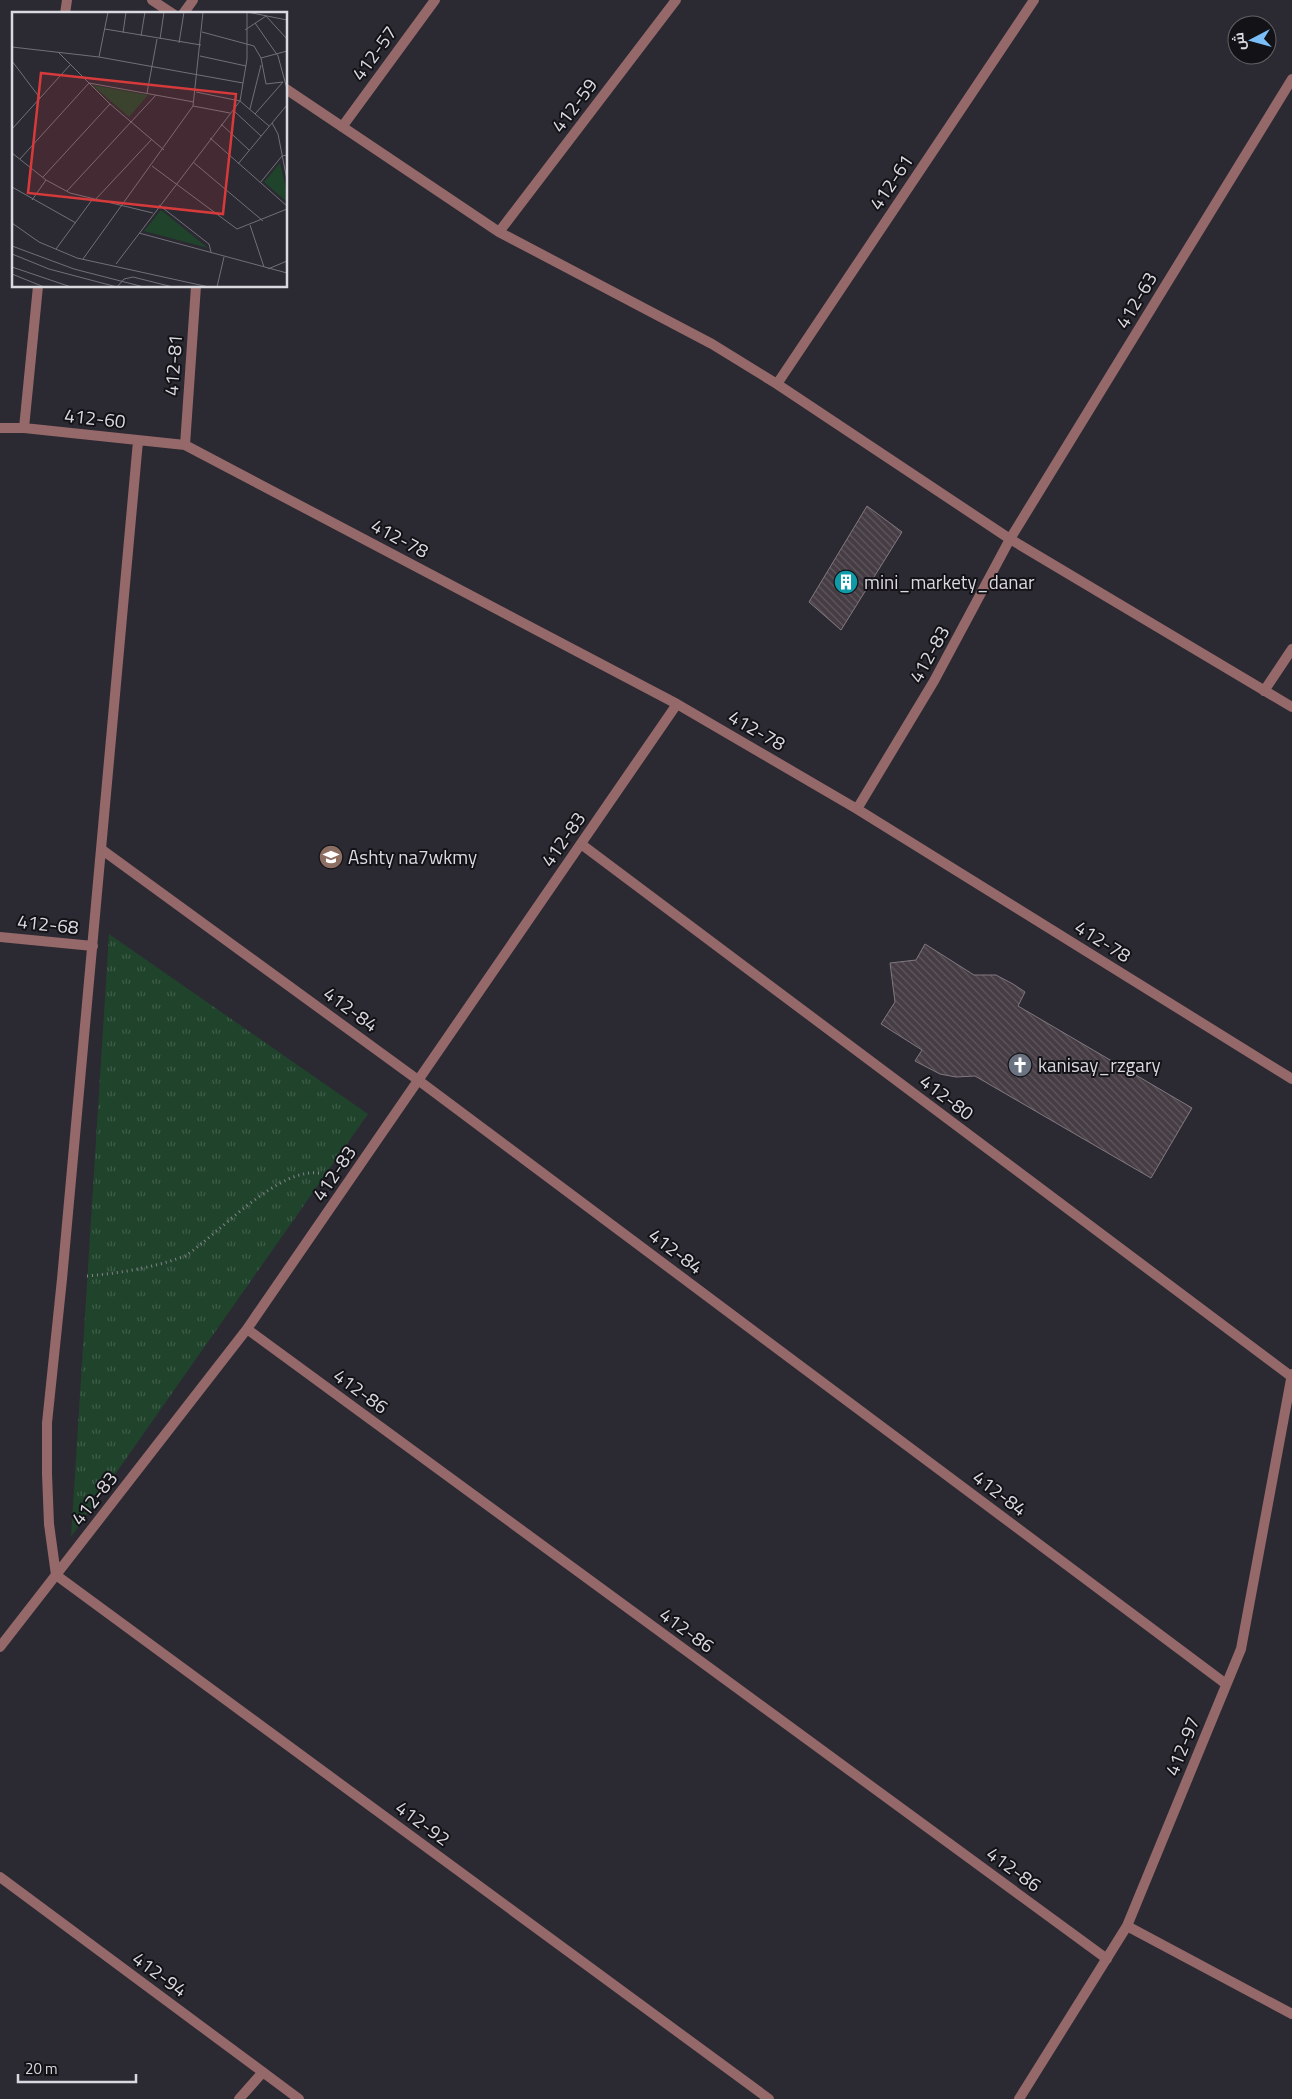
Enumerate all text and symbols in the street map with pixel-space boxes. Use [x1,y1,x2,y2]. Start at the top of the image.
inset map [12,12,288,288]
north arrow [1227,15,1277,65]
street label: 412-57 [344,19,403,86]
text: ش [1227,31,1250,51]
street label: 412-59 [544,71,604,138]
street label: 412-61 [861,148,920,215]
street label: 412-63 [1107,266,1164,334]
street label: 412-81 [156,333,189,397]
street label: 412-60 [63,400,127,435]
street label: 412-78 [366,510,435,565]
place label: mini_markety_danar [864,567,1035,596]
building icon: mini_markety_danar [833,569,859,595]
street label: 412-83 [901,620,956,688]
street label: 412-78 [723,702,791,758]
street label: 412-83 [533,805,592,872]
place label: Ashty na7wkmy [348,842,477,871]
school or university icon: Ashty na7wkmy [318,844,344,870]
street label: 412-68 [16,906,81,941]
street label: 412-78 [1069,912,1137,969]
street label: 412-84 [318,979,385,1038]
place label: kanisay_rzgary [1038,1050,1161,1079]
church icon: kanisay_rzgary [1007,1052,1033,1078]
street label: 412-80 [914,1067,981,1127]
street label: 412-83 [304,1139,363,1206]
street label: 412-84 [643,1221,710,1281]
street label: 412-86 [328,1361,395,1420]
street label: 412-84 [967,1463,1034,1523]
street label: 412-83 [63,1465,124,1531]
street label: 412-86 [654,1600,721,1659]
street label: 412-97 [1157,1712,1207,1780]
street label: 412-92 [390,1793,457,1852]
street label: 412-86 [981,1839,1048,1898]
street label: 412-94 [127,1944,194,2003]
scale bar [18,2052,135,2084]
text: 20 m [25,2057,58,2080]

